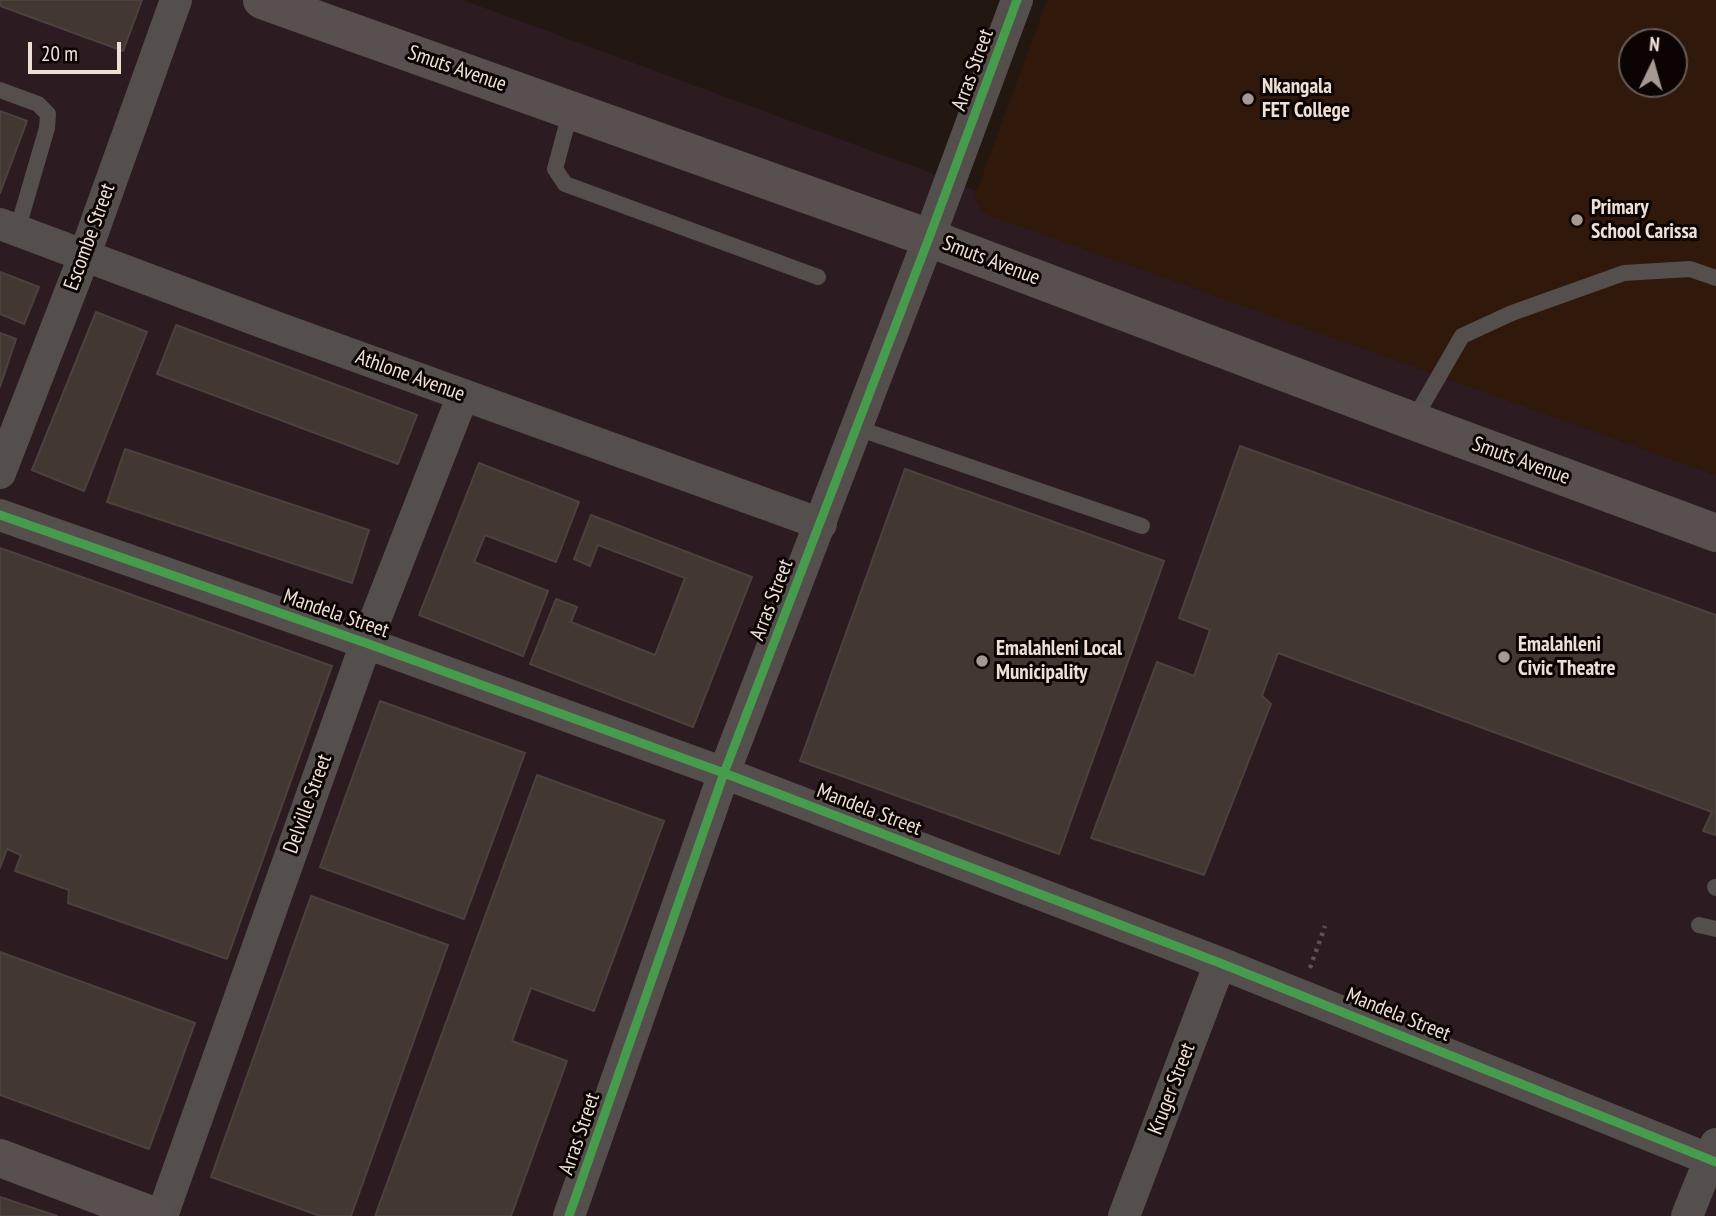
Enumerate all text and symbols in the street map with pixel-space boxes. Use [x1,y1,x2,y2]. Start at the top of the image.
street label: Arras Street [947,26,999,114]
scale bar [32,28,124,72]
north arrow [1618,28,1688,98]
text: N [1648,32,1661,56]
text: 20 m [41,40,78,67]
street label: Smuts Avenue [405,40,509,98]
place label: Nkangala FET College [1262,74,1350,124]
marker: Nkangala FET College [1240,91,1256,107]
street label: Escombe Street [59,180,121,294]
place label: Primary School Carissa [1591,195,1697,245]
marker: Primary School Carissa [1569,212,1585,228]
street label: Smuts Avenue [939,231,1043,291]
street label: Athlone Avenue [352,345,468,407]
street label: Smuts Avenue [1469,432,1573,490]
street label: Arras Street [745,556,799,644]
street label: Mandela Street [280,584,392,644]
place label: Emalahleni Civic Theatre [1518,632,1615,682]
place label: Emalahleni Local Municipality [996,636,1122,686]
marker: Emalahleni Civic Theatre [1496,649,1512,665]
marker: Emalahleni Local Municipality [974,653,990,669]
street label: Delville Street [278,751,338,857]
street label: Mandela Street [813,779,925,841]
street label: Mandela Street [1342,983,1454,1047]
street label: Kruger Street [1143,1040,1201,1138]
street label: Arras Street [554,1090,606,1178]

